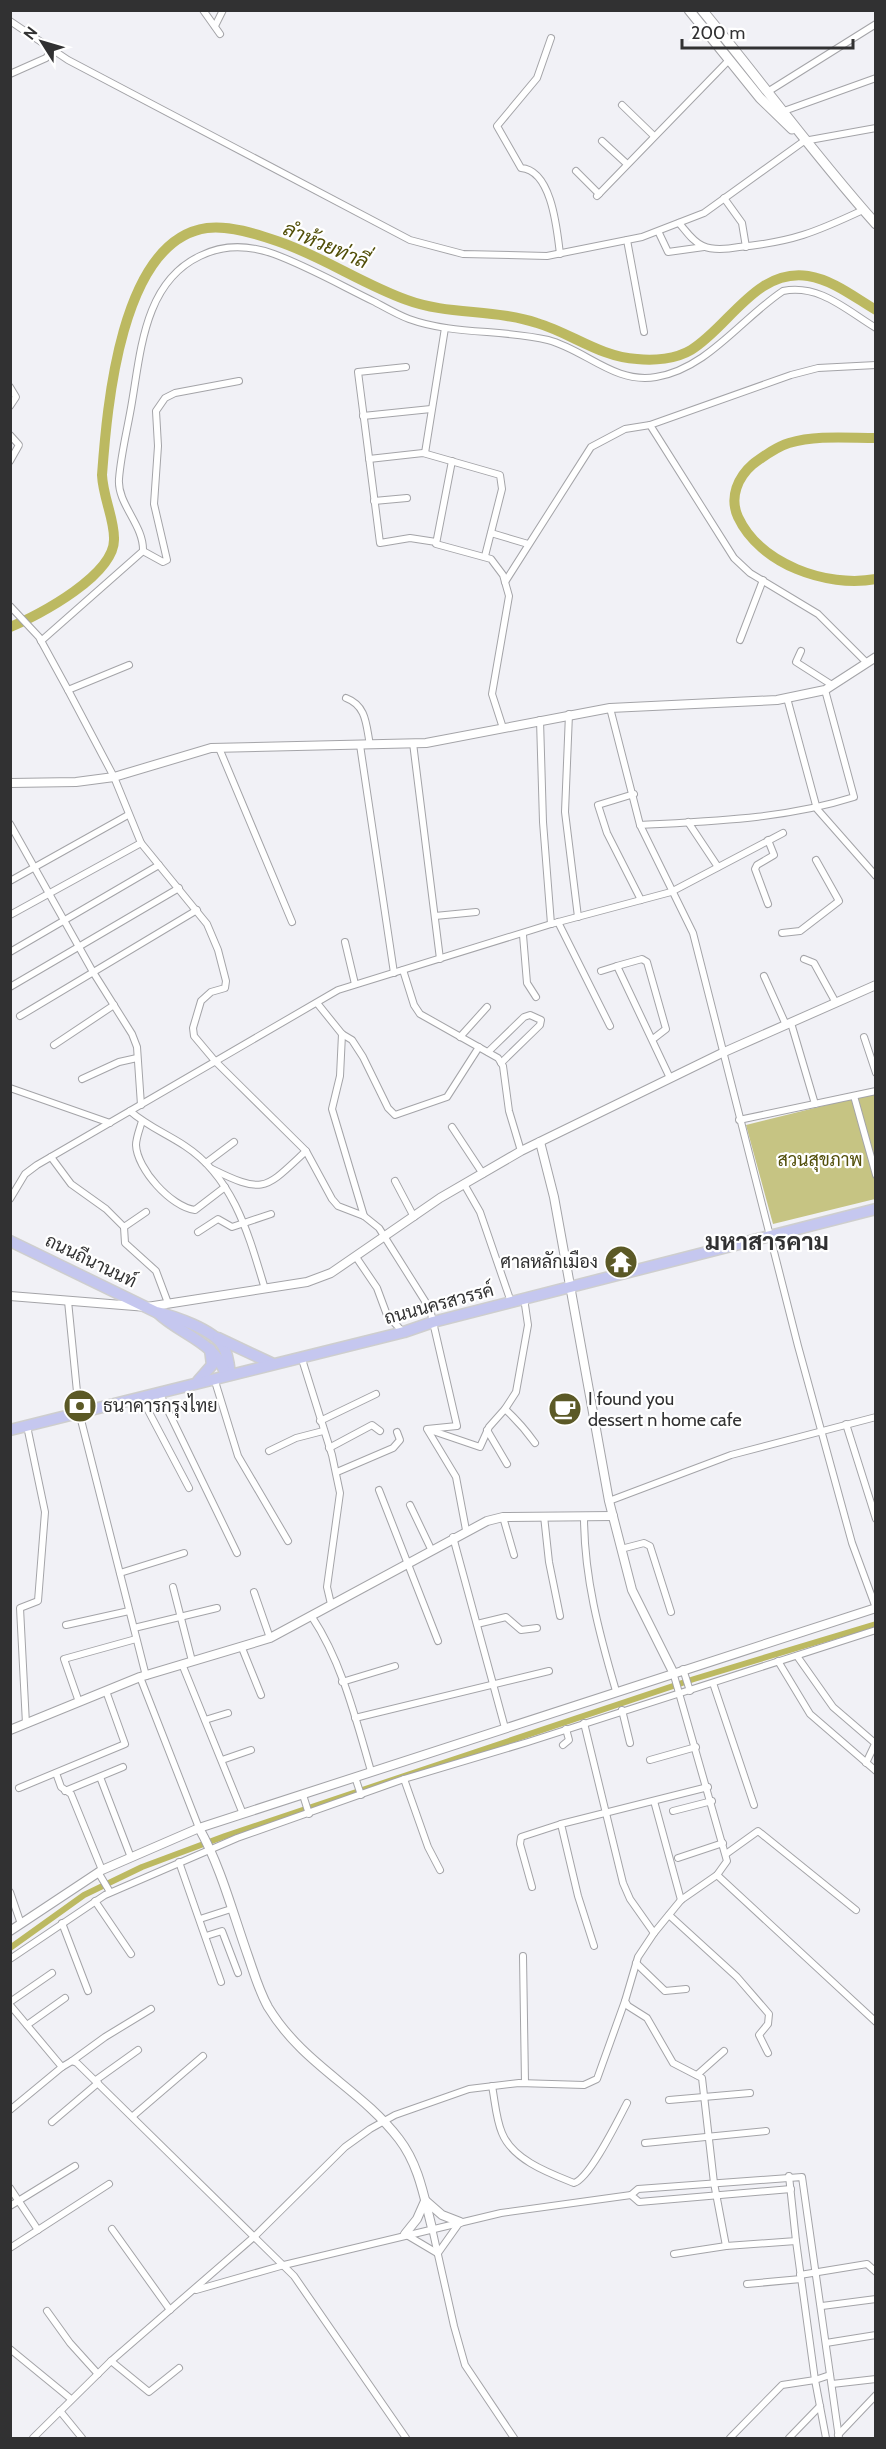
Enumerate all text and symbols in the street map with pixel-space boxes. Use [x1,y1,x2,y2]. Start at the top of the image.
north arrow [12,12,72,72]
scale bar [682,12,853,50]
text: 200 m [691,22,745,44]
text: N [19,23,41,44]
water label: ลำห้วยท่าลี่ [280,212,376,274]
park label: สวนสุขภาพ [777,1149,863,1172]
district label: มหาสารคาม [705,1227,829,1256]
street label: ถนนถีนานนท์ [42,1228,141,1293]
temple icon: ศาลหลักเมือง [603,1244,639,1280]
place label: ศาลหลักเมือง [500,1250,598,1273]
street label: ถนนนครสวรรค์ [381,1277,496,1329]
bank icon: ธนาคารกรุงไทย [62,1388,98,1424]
place label: I found you dessert n home cafe [588,1388,742,1431]
cafe icon: I found you dessert n home cafe [547,1391,583,1427]
place label: ธนาคารกรุงไทย [103,1393,218,1418]

